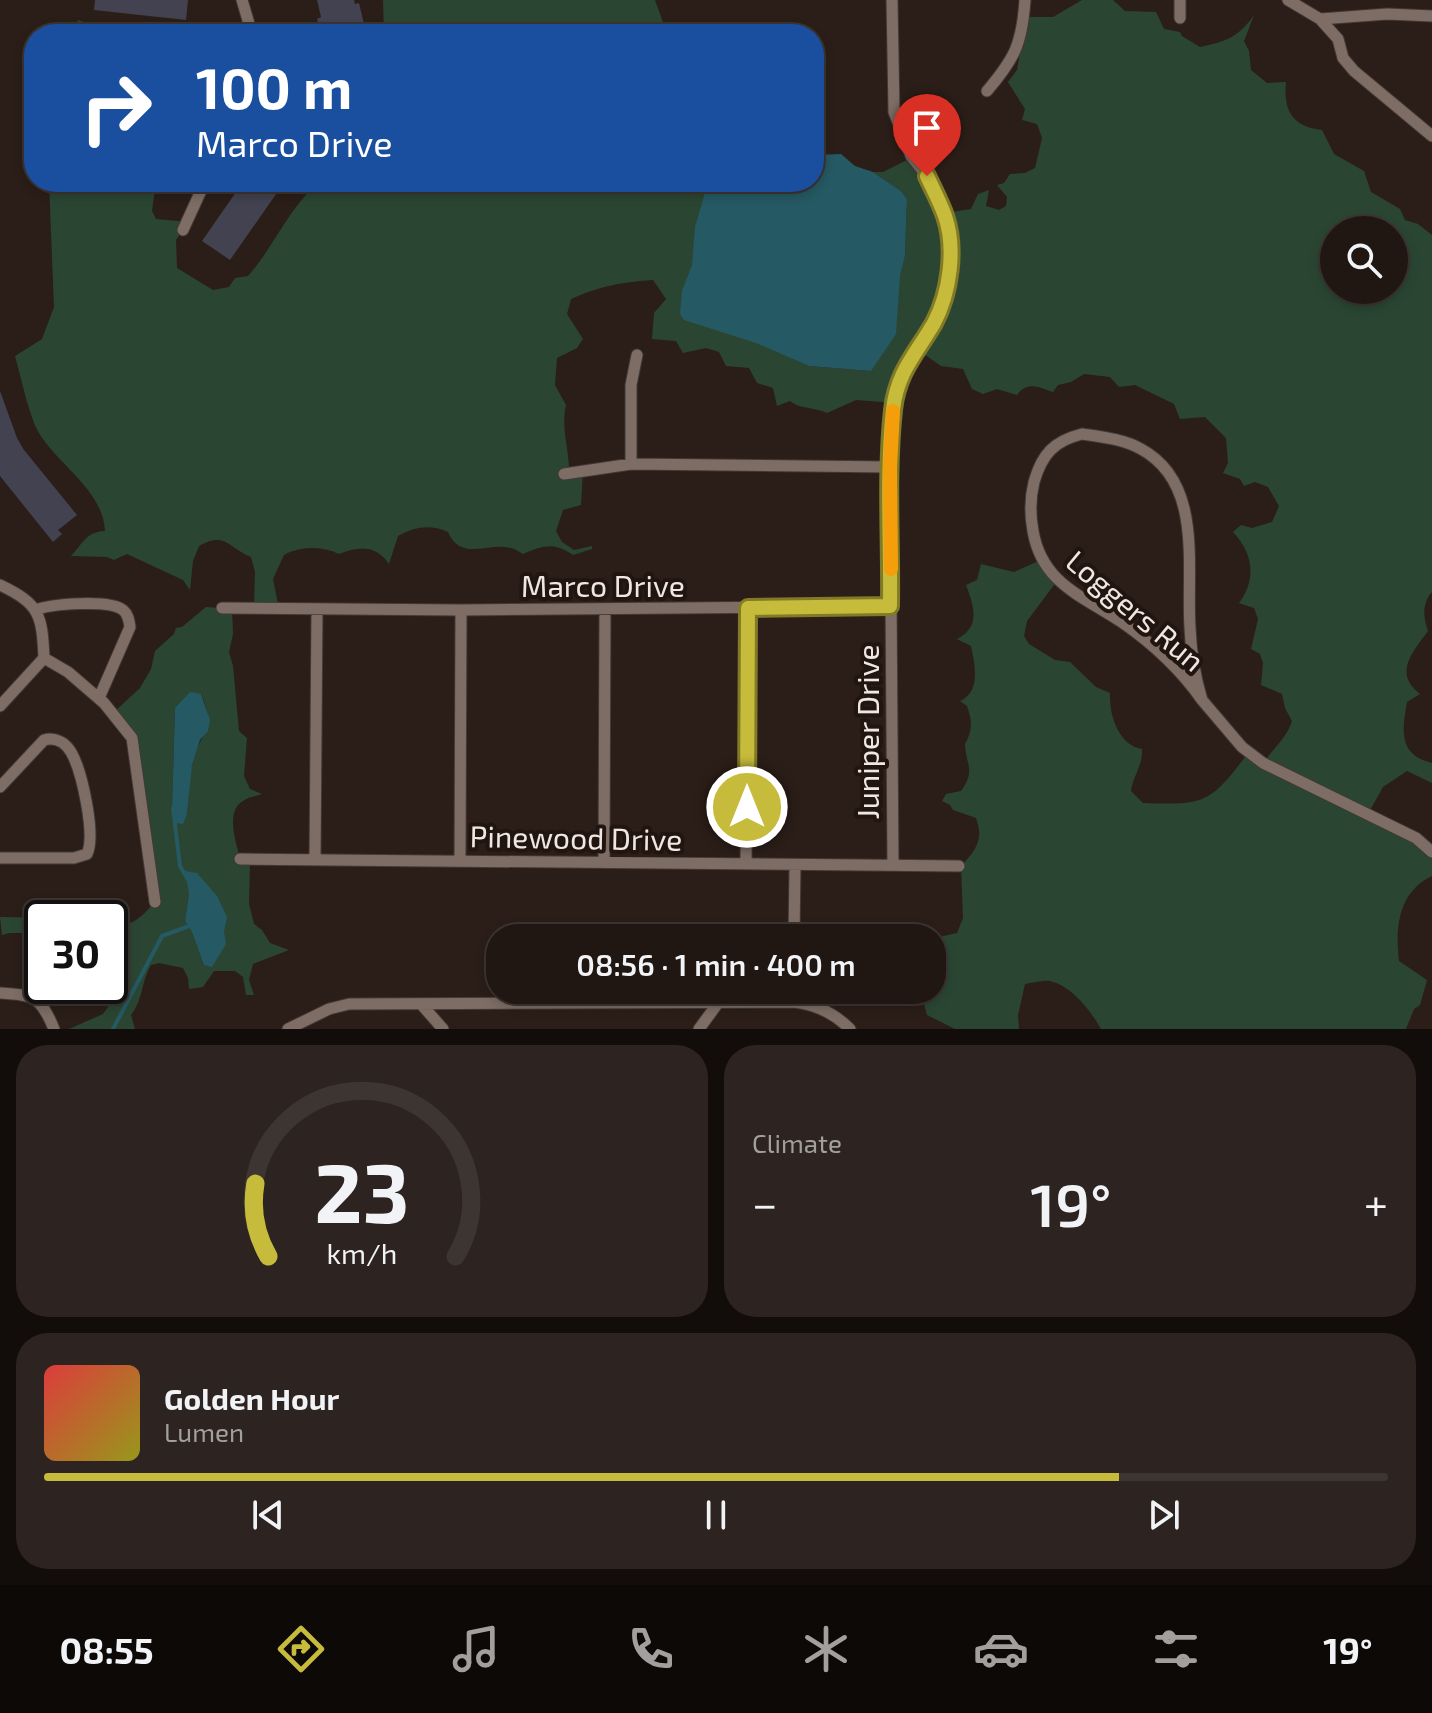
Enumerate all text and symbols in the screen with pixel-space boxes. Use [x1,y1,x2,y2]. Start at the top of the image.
text: 100 m [196,53,352,120]
icon: right [64,56,168,160]
pin [893,94,961,176]
icon: arrive [905,106,949,150]
text: Marco Drive [196,121,393,164]
map controls [1320,216,1408,304]
button: search [1320,216,1408,304]
street label: Loggers Run [1060,542,1212,678]
street label: Marco Drive [521,567,685,603]
street label: Juniper Drive [849,645,885,820]
position arrow [705,765,789,849]
street label: Pinewood Drive [469,817,683,857]
speed limit sign: 30 [24,900,128,1004]
text: 08:56 · 1 min · 400 m [576,946,856,982]
text: Climate [752,1127,842,1158]
text: 23 [314,1140,410,1240]
text: 19° [1030,1167,1111,1239]
text: − [752,1176,778,1229]
text: + [1364,1176,1388,1229]
text: km/h [327,1235,397,1270]
text: Golden Hour [164,1380,339,1416]
text: Lumen [164,1416,244,1447]
icon: previous [246,1493,290,1537]
icon: pause [694,1493,738,1537]
icon: next [1142,1493,1186,1537]
icon: directions [273,1621,329,1677]
icon: music [448,1621,504,1677]
icon: phone [623,1621,679,1677]
icon: climate [798,1621,854,1677]
icon: car [973,1621,1029,1677]
icon: filters [1148,1621,1204,1677]
text: 08:55 [60,1628,154,1671]
text: 19° [1323,1628,1372,1671]

